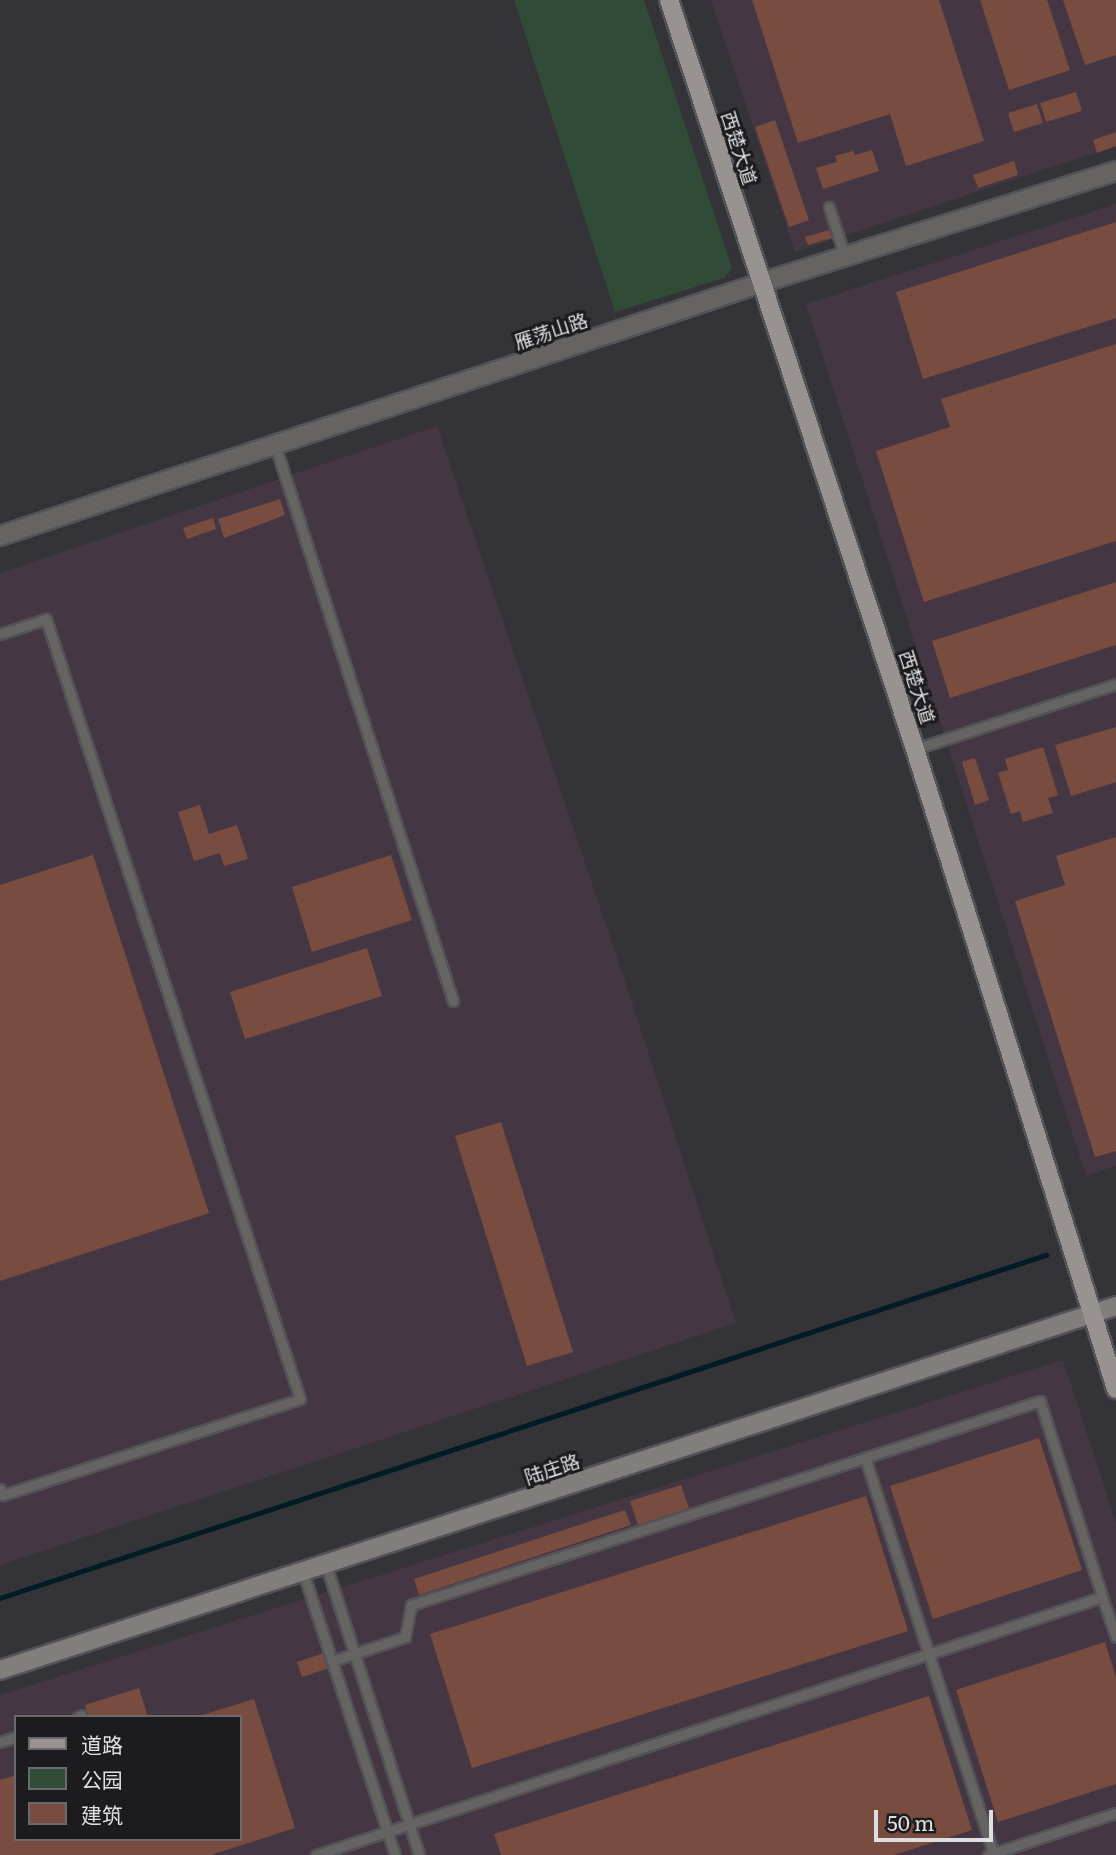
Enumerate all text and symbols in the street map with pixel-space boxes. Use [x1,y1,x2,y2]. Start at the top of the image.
street label: 西楚大道 [716,108,762,188]
street label: 雁荡山路 [511,308,591,354]
street label: 西楚大道 [894,647,940,727]
street label: 陆庄路 [521,1449,583,1489]
legend [14,1715,242,1841]
text: 道路 [81,1728,123,1759]
text: 公园 [81,1763,123,1794]
scale bar [878,1796,997,1840]
text: 建筑 [81,1798,123,1829]
text: 50 m [887,1806,934,1837]

